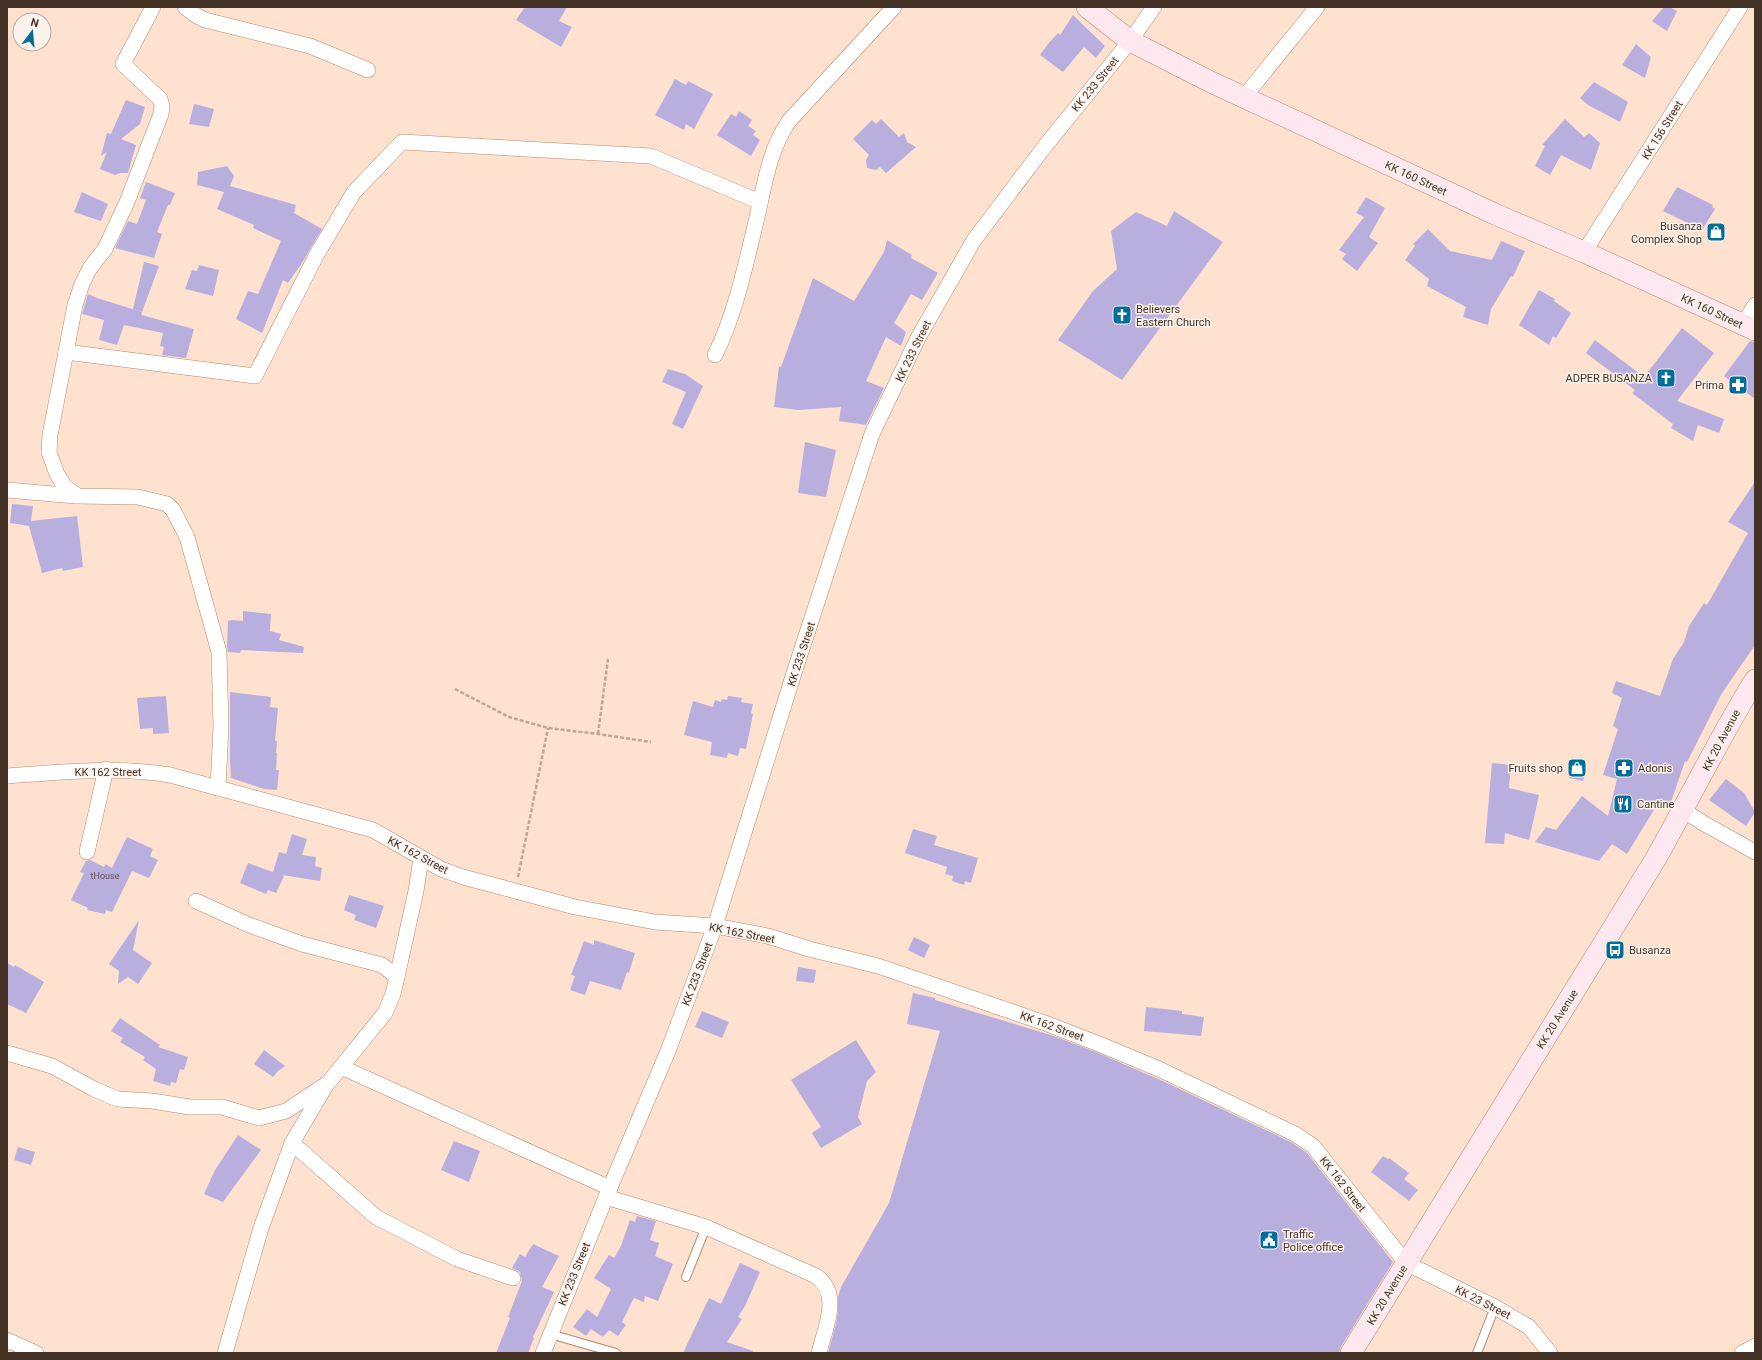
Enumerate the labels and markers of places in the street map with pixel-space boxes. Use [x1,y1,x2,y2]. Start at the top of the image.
place label: Busanza Complex Shop [1631,220,1702,246]
shop icon: Busanza Complex Shop [1705,221,1727,243]
place label: Believers Eastern Church [1136,303,1211,329]
church icon: Believers Eastern Church [1111,304,1133,326]
church icon: ADPER BUSANZA [1655,367,1677,389]
place label: ADPER BUSANZA [1566,372,1653,385]
pharmacy icon: Prima [1727,374,1749,396]
place label: Prima [1695,379,1724,392]
shop icon: Fruits shop [1566,757,1588,779]
pharmacy icon: Adonis [1613,757,1635,779]
place label: Fruits shop [1508,762,1563,775]
place label: Adonis [1638,762,1672,775]
restaurant icon: Cantine [1612,793,1634,815]
place label: Cantine [1637,798,1675,811]
bus stop icon: Busanza [1604,939,1626,961]
place label: Busanza [1629,944,1671,957]
place label: Traffic Police office [1283,1228,1343,1254]
public building icon: Traffic Police office [1258,1229,1280,1251]

